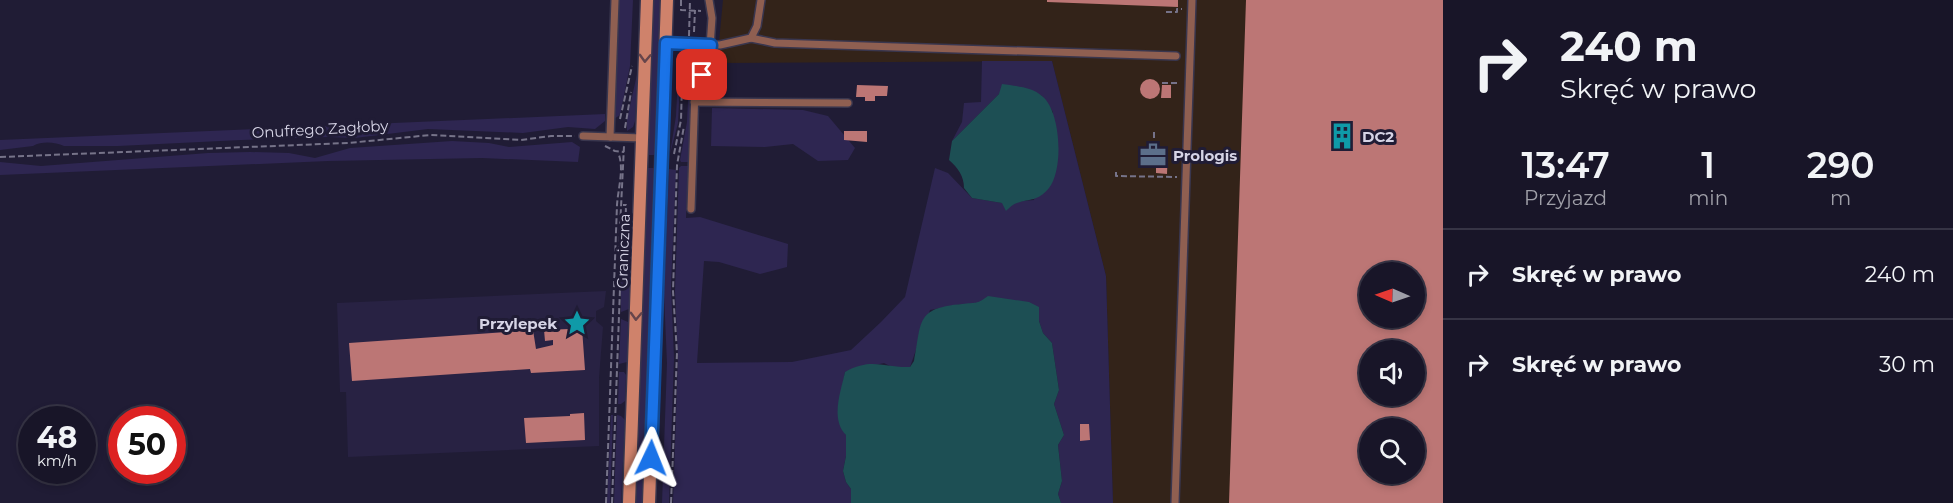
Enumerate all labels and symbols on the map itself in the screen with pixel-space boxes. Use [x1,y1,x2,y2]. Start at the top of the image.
pin [676,49,727,100]
one-way arrow [638,54,651,63]
street label: Onufrego Zagłoby [251,116,390,142]
building icon: DC2 [1327,121,1357,151]
place label: DC2 [1362,127,1394,146]
office icon: Prologis [1138,140,1168,170]
place label: Prologis [1173,146,1237,165]
street label: Graniczna [612,213,634,289]
north arrow [1359,262,1425,328]
place icon: Przylepek [562,308,592,338]
one-way arrow [629,312,642,321]
place label: Przylepek [479,314,557,333]
speed limit sign: 50 [108,406,186,484]
position arrow [619,426,683,490]

